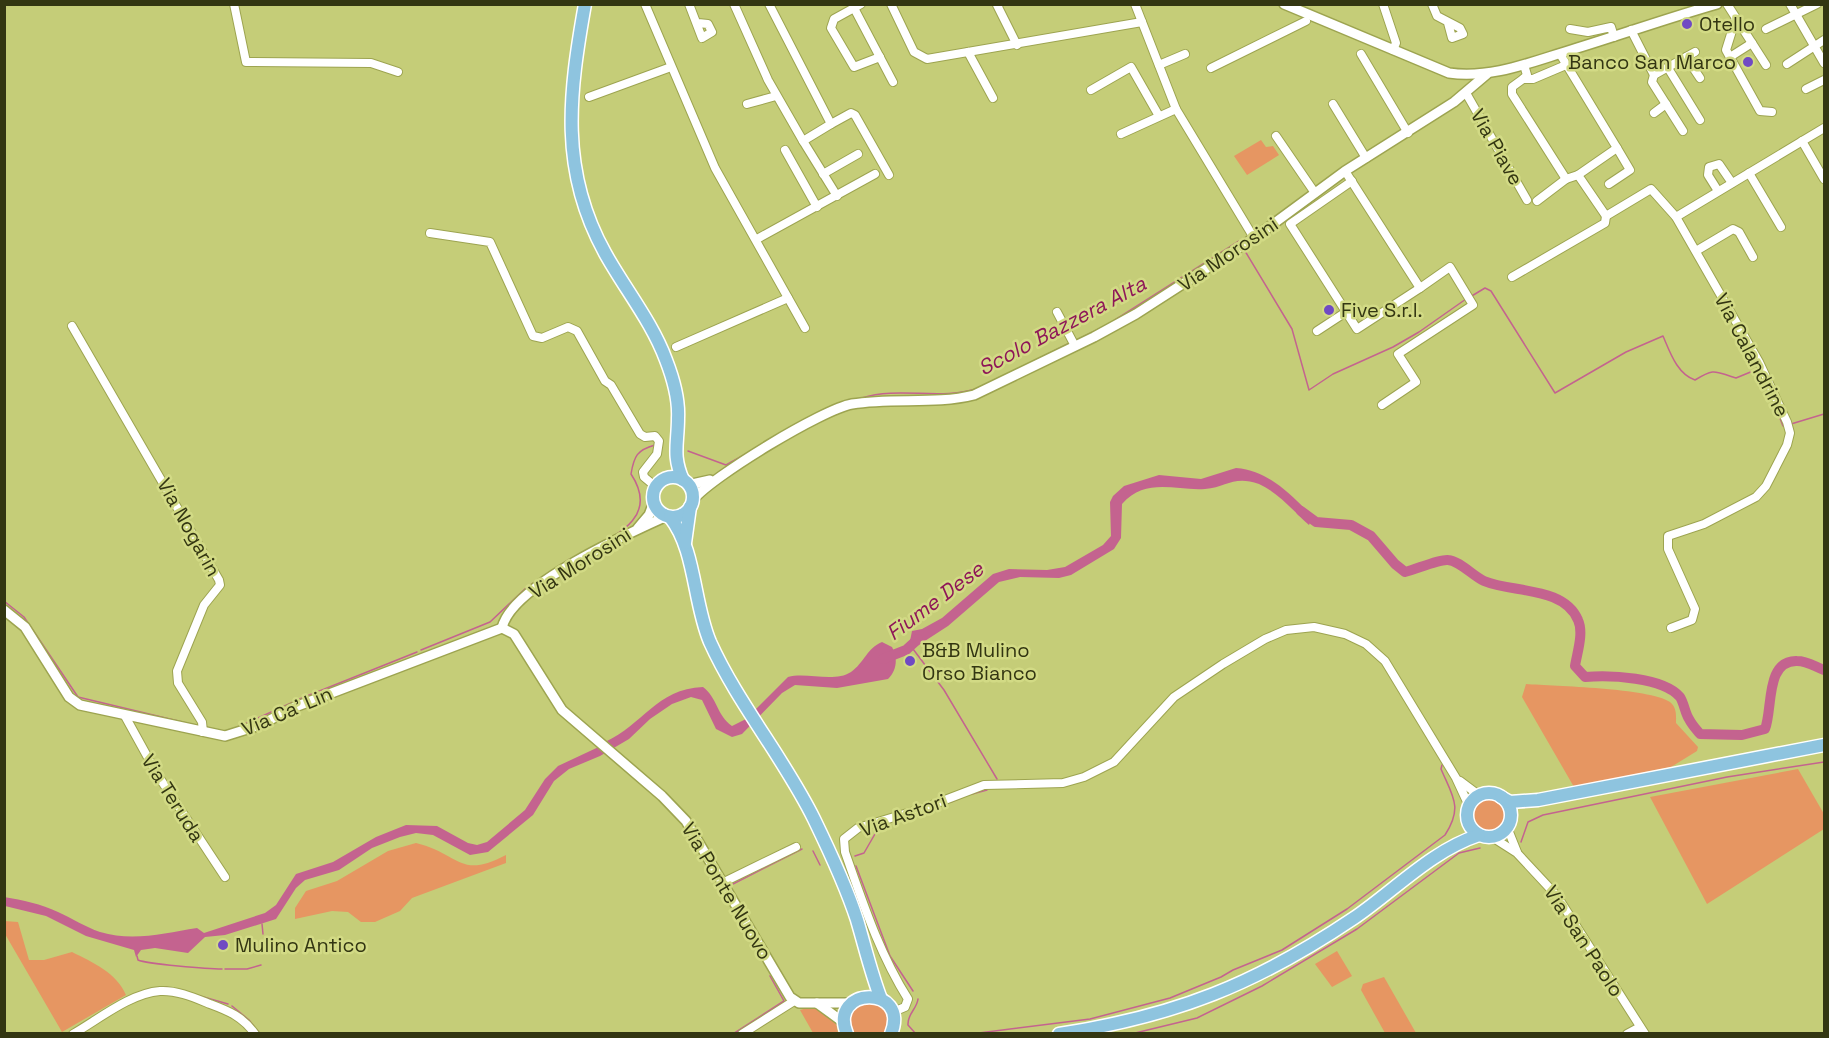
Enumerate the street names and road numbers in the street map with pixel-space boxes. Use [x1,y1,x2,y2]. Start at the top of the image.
street label: Via Piave [1465,104,1529,190]
street label: Via Morosini [1173,211,1283,297]
street label: Via Calandrine [1709,289,1795,421]
street label: Via Nogarin [151,473,227,581]
street label: Via Morosini [524,521,636,605]
street label: Via Ca' Lin [238,680,336,742]
street label: Via Teruda [136,749,210,847]
street label: Via Astori [856,787,950,843]
street label: Via Ponte Nuovo [676,817,778,965]
street label: Via San Paolo [1538,880,1630,1002]

